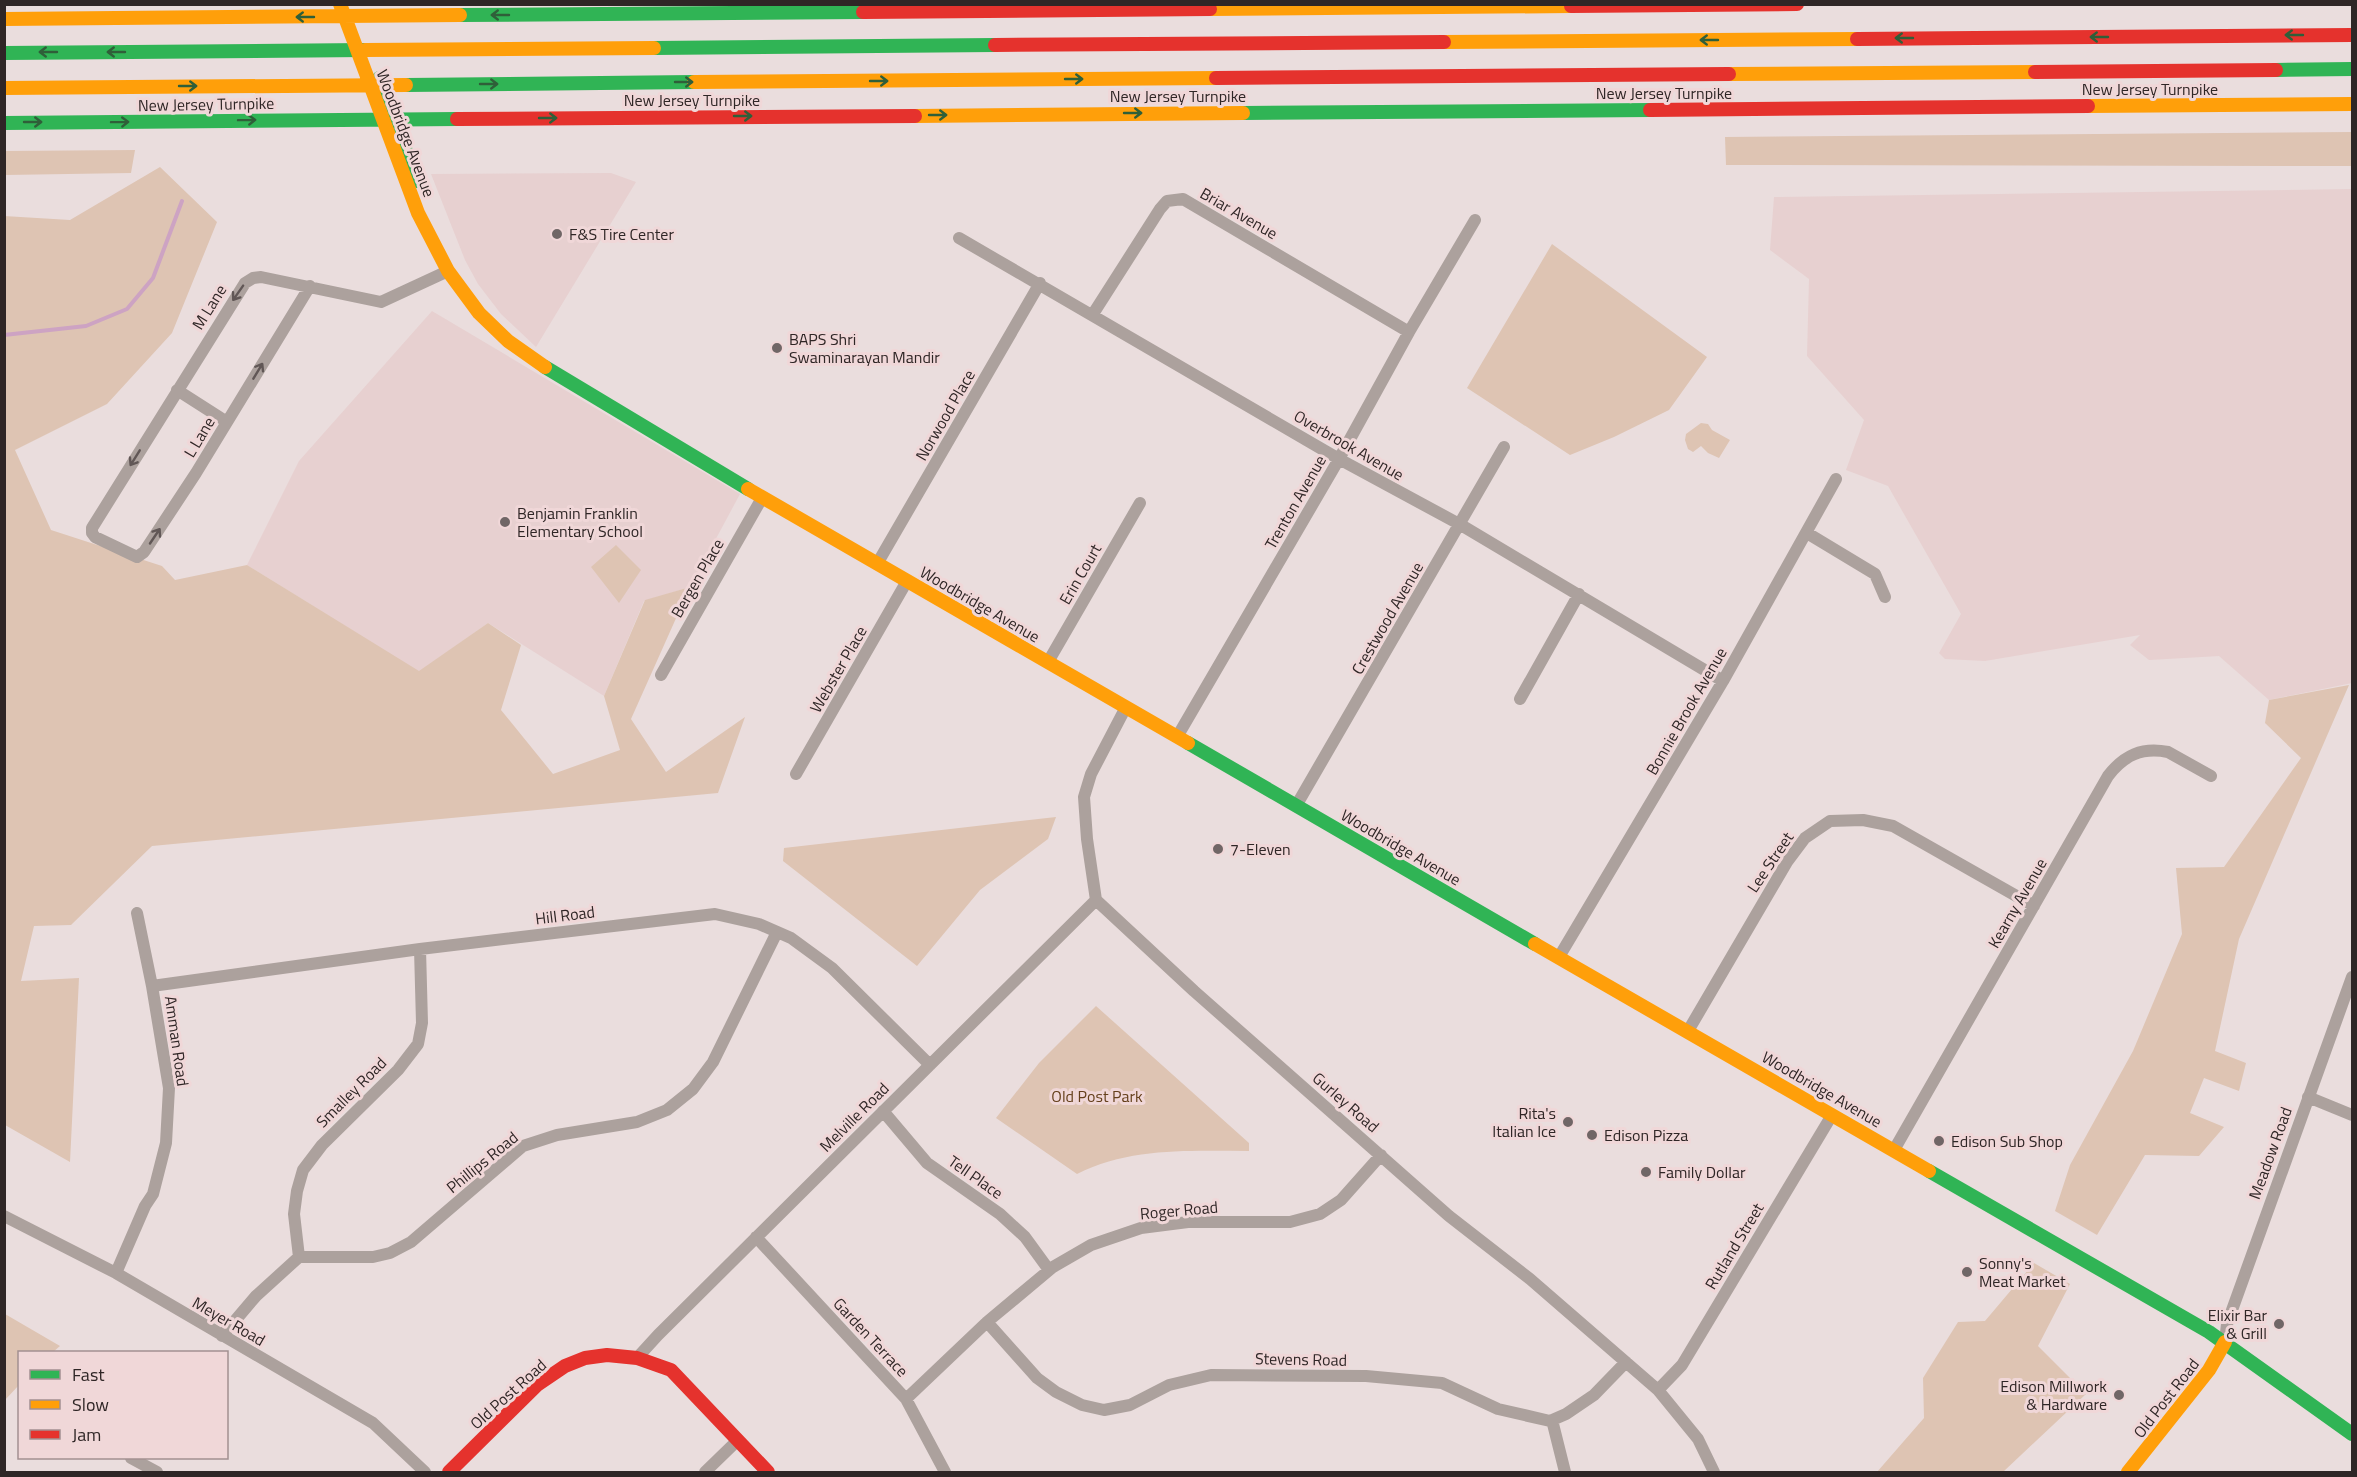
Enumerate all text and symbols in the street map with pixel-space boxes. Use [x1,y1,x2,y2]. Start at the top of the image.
one-way arrow [490,9,510,21]
one-way arrow [295,11,315,23]
one-way arrow [2285,29,2305,41]
one-way arrow [2090,31,2110,43]
one-way arrow [1895,32,1915,44]
one-way arrow [1700,34,1720,46]
one-way arrow [39,46,59,58]
one-way arrow [107,46,127,58]
street label: Woodbridge Avenue [371,66,441,200]
one-way arrow [1063,73,1083,85]
one-way arrow [868,75,888,87]
one-way arrow [673,77,693,88]
street label: New Jersey Turnpike [2082,77,2218,101]
one-way arrow [478,78,498,90]
one-way arrow [178,80,198,92]
street label: New Jersey Turnpike [1596,81,1732,105]
street label: New Jersey Turnpike [1110,84,1246,108]
street label: New Jersey Turnpike [624,88,760,112]
street label: New Jersey Turnpike [138,91,274,117]
one-way arrow [1122,107,1142,119]
one-way arrow [927,109,947,121]
one-way arrow [732,110,752,122]
one-way arrow [537,112,557,124]
one-way arrow [237,114,257,126]
one-way arrow [110,116,130,128]
one-way arrow [23,117,43,128]
street label: Briar Avenue [1196,181,1282,245]
place label: F&S Tire Center [569,222,674,246]
marker: F&S Tire Center [550,227,564,241]
street label: M Lane [186,280,232,334]
one-way arrow [232,284,244,300]
place label: BAPS Shri Swaminarayan Mandir [789,327,940,369]
marker: BAPS Shri Swaminarayan Mandir [770,341,784,355]
one-way arrow [253,363,265,380]
street label: Norwood Place [909,365,981,465]
street label: Overbrook Avenue [1289,404,1409,486]
street label: L Lane [177,412,221,462]
one-way arrow [129,449,141,466]
street label: Trenton Avenue [1258,450,1332,554]
place label: Benjamin Franklin Elementary School [517,501,643,543]
marker: Benjamin Franklin Elementary School [498,515,512,529]
one-way arrow [149,528,161,544]
street label: Bergen Place [665,534,729,622]
street label: Erin Court [1053,539,1107,609]
street label: Crestwood Avenue [1345,557,1429,679]
street label: Woodbridge Avenue [916,560,1044,648]
street label: Webster Place [803,621,873,717]
street label: Bonnie Brook Avenue [1640,643,1732,779]
street label: Woodbridge Avenue [1337,803,1465,891]
street label: Lee Street [1741,827,1799,897]
place label: 7-Eleven [1230,837,1291,861]
marker: 7-Eleven [1211,842,1225,856]
street label: Kearny Avenue [1982,854,2052,952]
street label: Hill Road [534,899,596,931]
street label: Amman Road [159,994,195,1088]
street label: Woodbridge Avenue [1758,1045,1886,1133]
street label: Smalley Road [310,1051,392,1133]
street label: Gurley Road [1307,1066,1385,1138]
street label: Melville Road [814,1077,894,1157]
park label: Old Post Park [1051,1084,1143,1108]
place label: Rita's Italian Ice [1492,1101,1556,1143]
street label: Meadow Road [2242,1103,2298,1203]
marker: Rita's Italian Ice [1561,1115,1575,1129]
place label: Edison Pizza [1604,1123,1688,1147]
street label: Phillips Road [441,1125,523,1199]
marker: Edison Pizza [1585,1128,1599,1142]
place label: Edison Sub Shop [1951,1129,2063,1153]
marker: Edison Sub Shop [1932,1134,1946,1148]
street label: Tell Place [944,1149,1008,1205]
place label: Family Dollar [1658,1160,1746,1184]
marker: Family Dollar [1639,1165,1653,1179]
street label: Roger Road [1139,1195,1219,1225]
street label: Rutland Street [1699,1198,1770,1294]
place label: Sonny's Meat Market [1979,1251,2066,1293]
marker: Sonny's Meat Market [1960,1265,1974,1279]
street label: Meyer Road [188,1290,270,1352]
street label: Garden Terrace [828,1292,914,1382]
place label: Elixir Bar & Grill [2208,1303,2267,1345]
marker: Elixir Bar & Grill [2272,1317,2286,1331]
street label: Stevens Road [1255,1346,1347,1372]
legend [18,1351,228,1459]
street label: Old Post Road [465,1353,551,1435]
street label: Old Post Road [2127,1353,2205,1443]
text: Fast [72,1361,105,1388]
place label: Edison Millwork & Hardware [2000,1374,2107,1416]
marker: Edison Millwork & Hardware [2112,1388,2126,1402]
text: Slow [72,1391,109,1418]
text: Jam [72,1421,101,1448]

